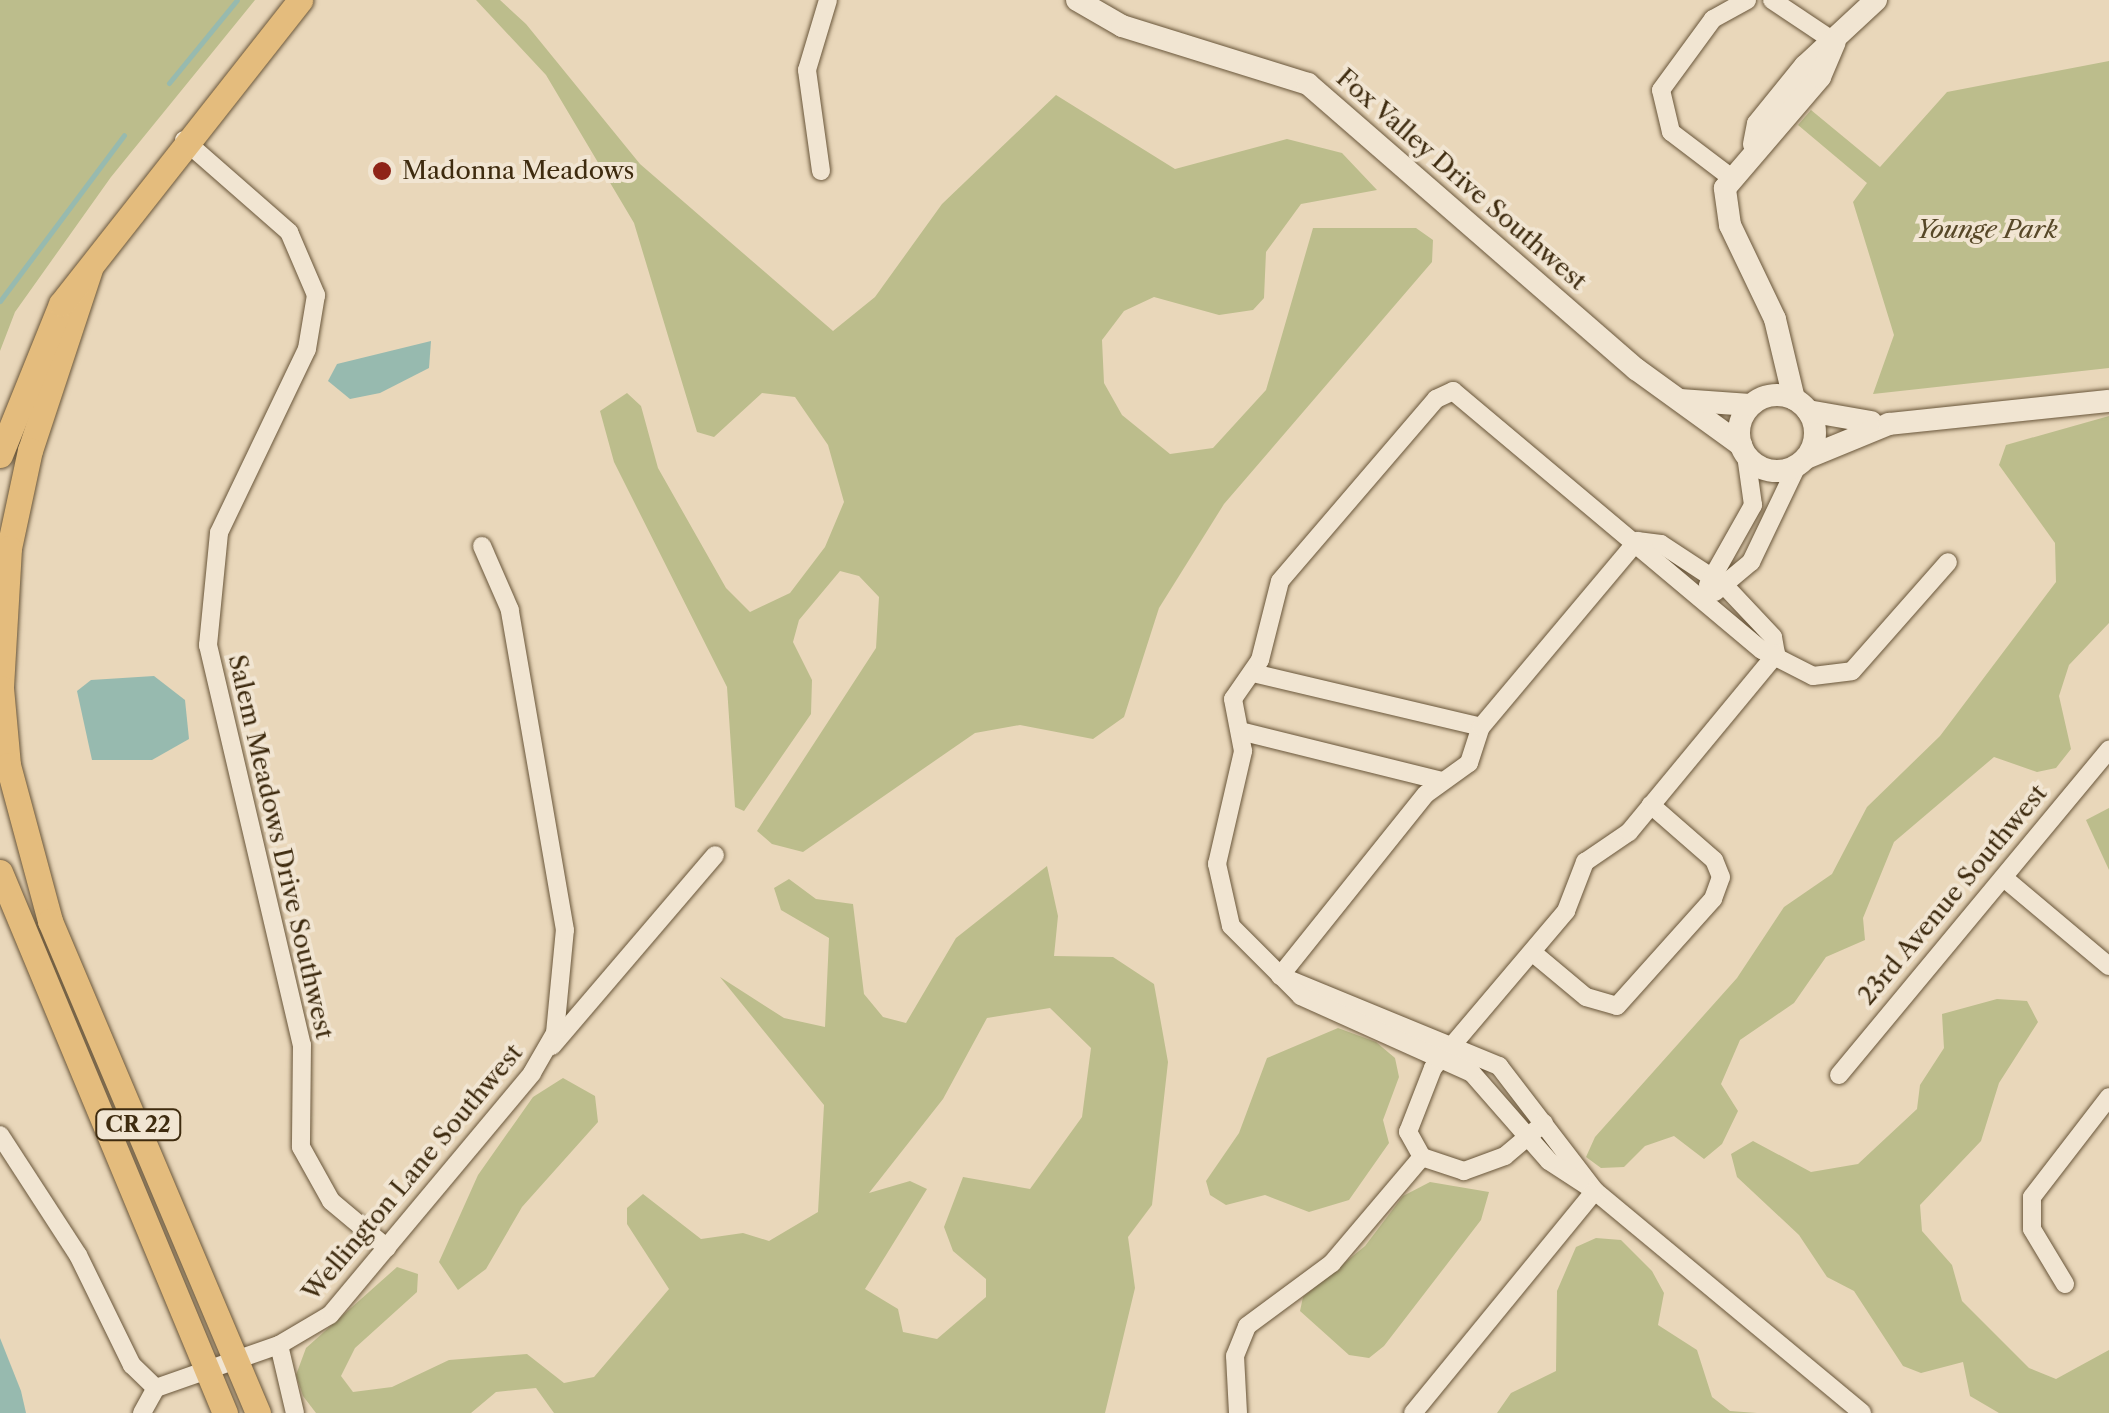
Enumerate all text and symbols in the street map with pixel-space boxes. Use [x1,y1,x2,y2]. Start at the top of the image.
street label: Fox Valley Drive Southwest [1329,63,1593,297]
place label: Madonna Meadows [402,156,635,186]
marker: Madonna Meadows [371,160,393,182]
park label: Younge Park [1916,215,2058,245]
street label: Salem Meadows Drive Southwest [221,652,339,1042]
street label: 23rd Avenue Southwest [1852,779,2054,1011]
street label: Wellington Lane Southwest [297,1038,529,1308]
road number: CR 22 [93,1108,183,1142]

